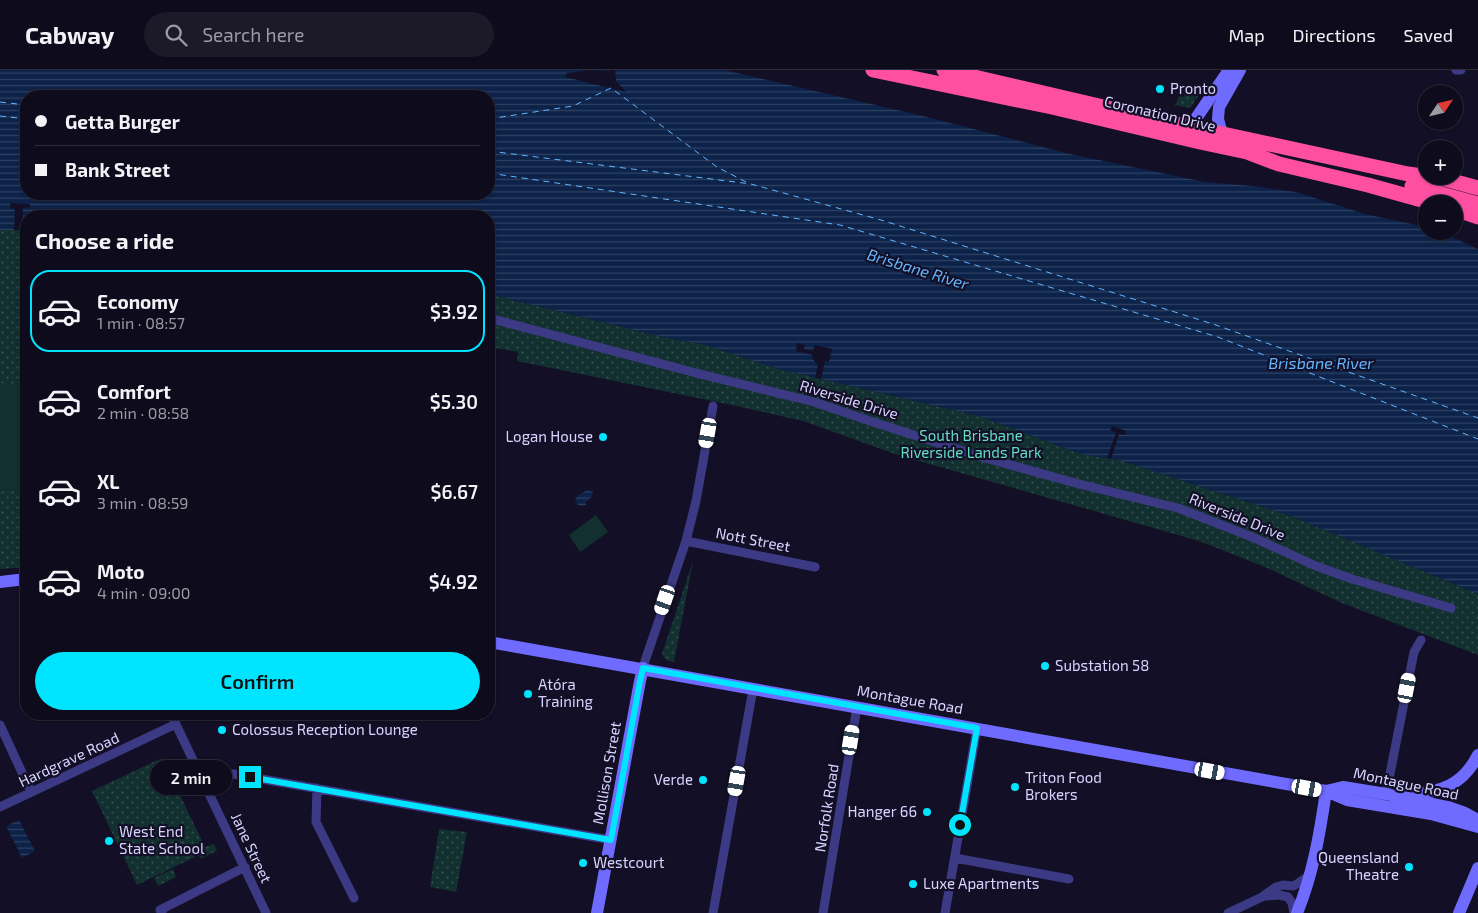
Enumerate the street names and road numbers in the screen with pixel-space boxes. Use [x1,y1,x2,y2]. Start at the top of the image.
street label: Coronation Drive [1103,91,1218,135]
street label: Riverside Drive [798,376,901,423]
street label: Riverside Drive [1187,489,1288,543]
street label: Nott Street [714,523,792,555]
street label: Montague Road [856,681,965,717]
street label: Mollison Street [588,720,624,826]
street label: Hardgrave Road [15,728,122,790]
street label: Norfolk Road [810,762,842,853]
street label: Montague Road [1352,763,1461,803]
street label: Jane Street [228,810,276,886]

